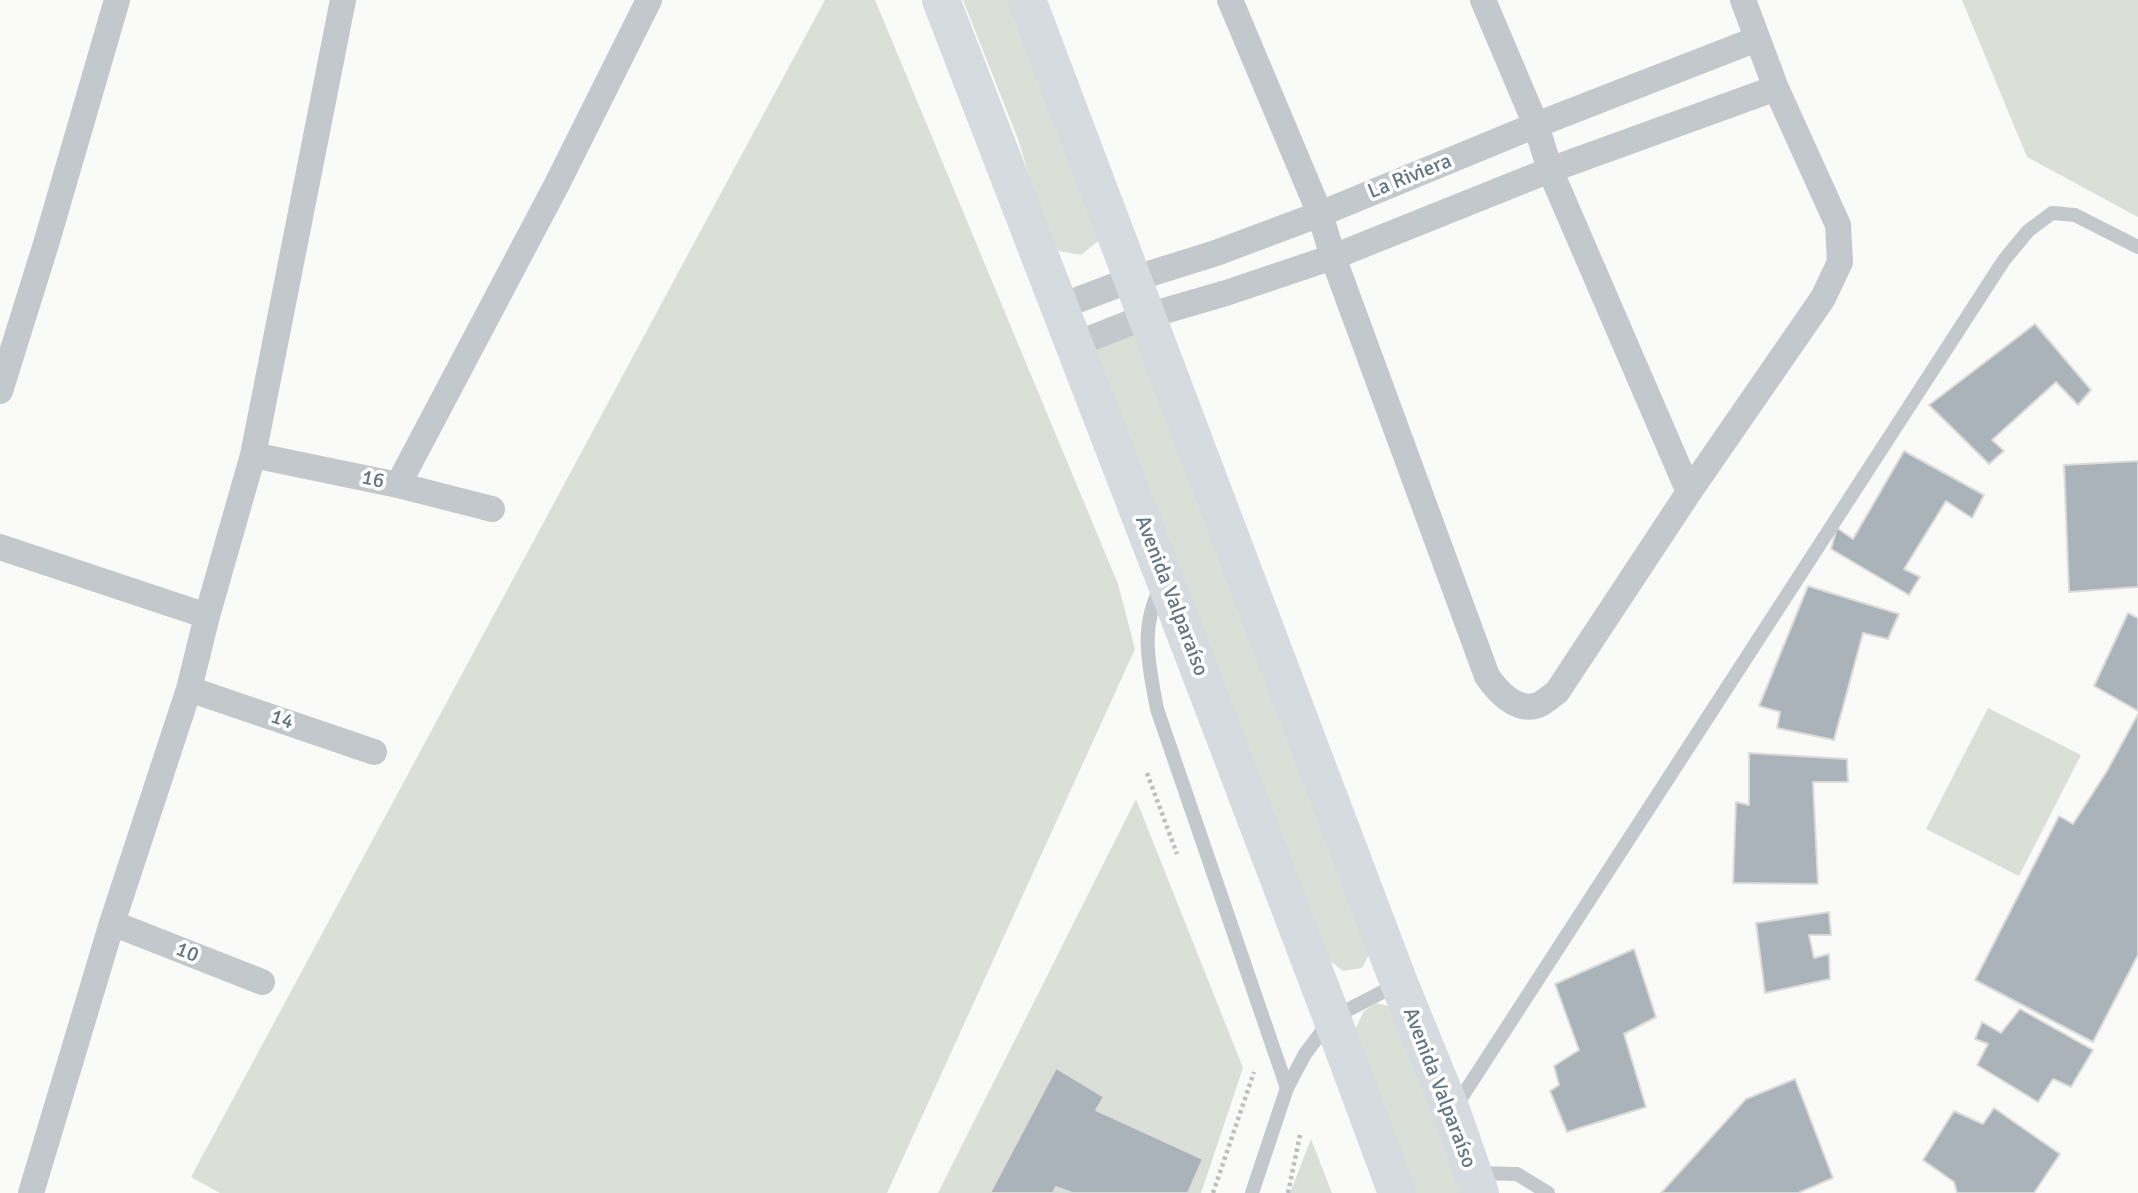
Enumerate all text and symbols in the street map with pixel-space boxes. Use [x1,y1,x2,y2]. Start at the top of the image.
street label: La Riviera [1365,149,1455,205]
street label: 16 [359,465,387,495]
street label: Avenida Valparaíso [1129,512,1213,680]
street label: 14 [267,704,297,736]
street label: 10 [172,937,202,969]
street label: Avenida Valparaíso [1397,1004,1481,1172]

